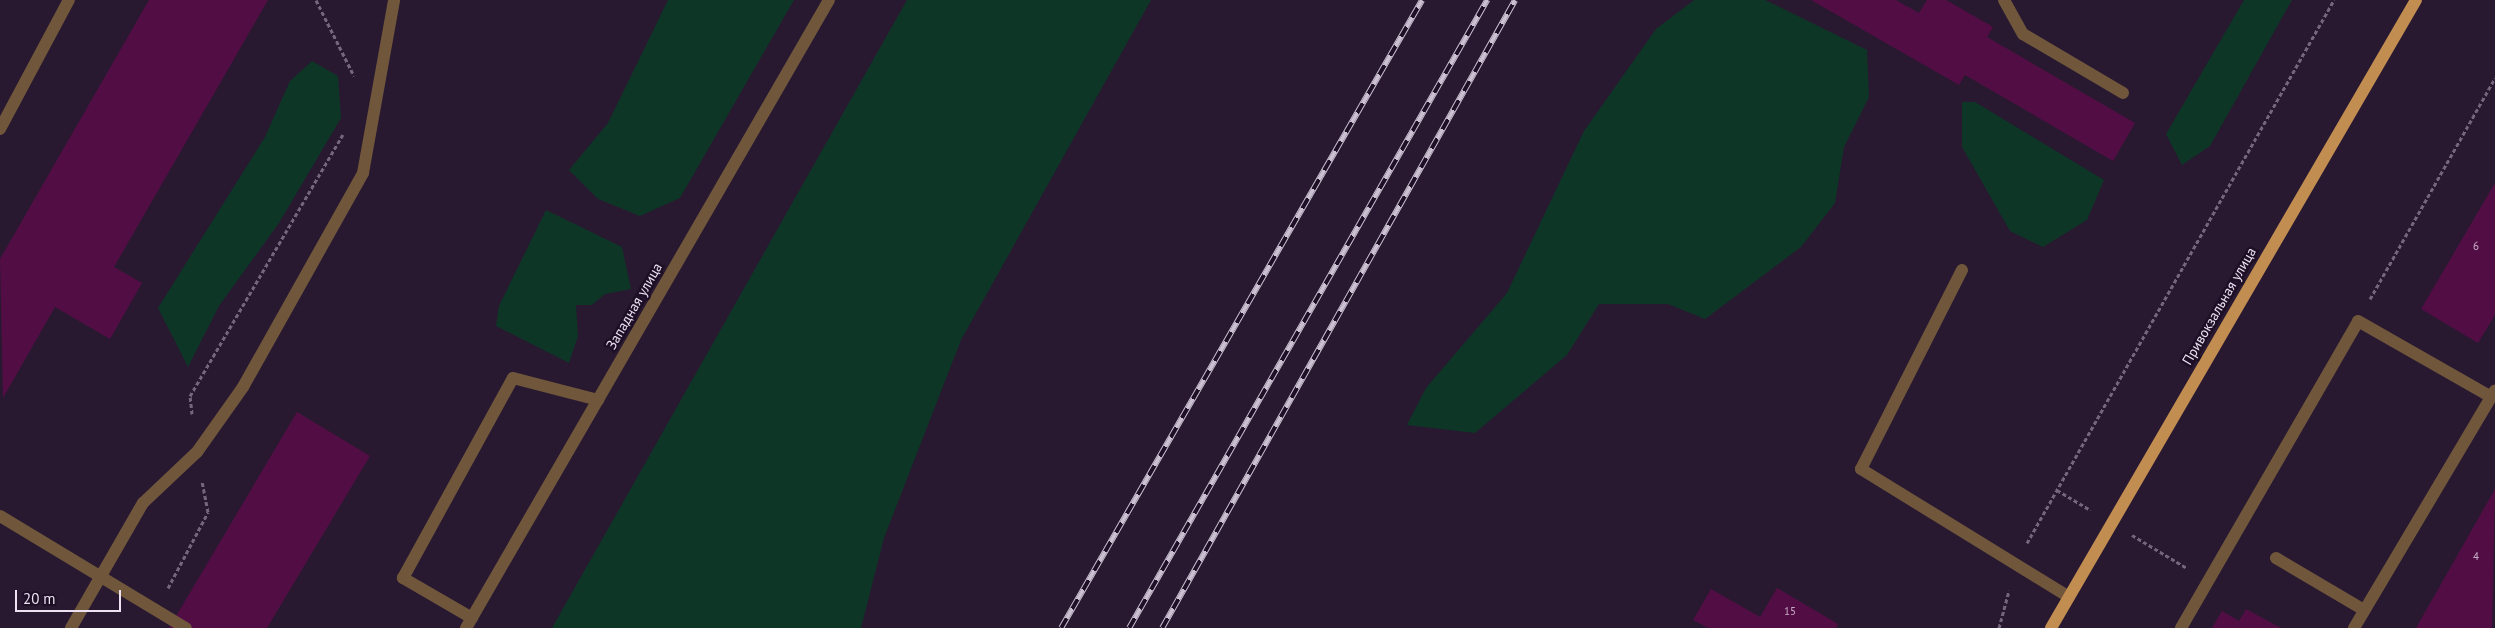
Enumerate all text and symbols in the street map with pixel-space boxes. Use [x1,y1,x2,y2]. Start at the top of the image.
house number: 6 [2473,239,2479,253]
street label: Привокзальная улица [2179,244,2259,368]
street label: Западная улица [602,260,666,352]
house number: 4 [2473,549,2479,563]
scale bar [18,580,124,612]
text: 20 m [23,589,56,608]
house number: 15 [1784,604,1796,618]

